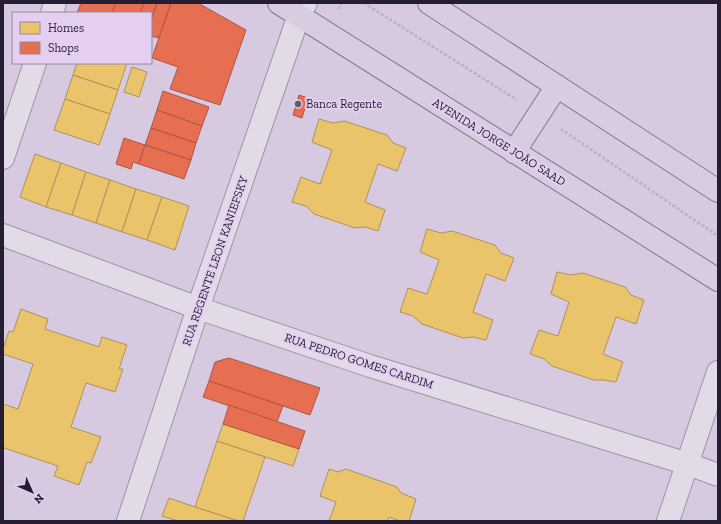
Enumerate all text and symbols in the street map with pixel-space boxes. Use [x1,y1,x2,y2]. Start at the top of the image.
legend [12,12,152,64]
text: Homes [48,21,84,35]
text: Shops [48,41,79,55]
street label: AVENIDA JORGE JOÃO SAAD [430,95,568,189]
place label: Banca Regente [306,97,382,111]
marker: Banca Regente [293,99,303,109]
street label: RUA REGENTE LEON KANIEFSKY [179,174,251,348]
street label: RUA PEDRO GOMES CARDIM [283,330,436,392]
north arrow [12,472,52,512]
text: N [31,491,46,507]

